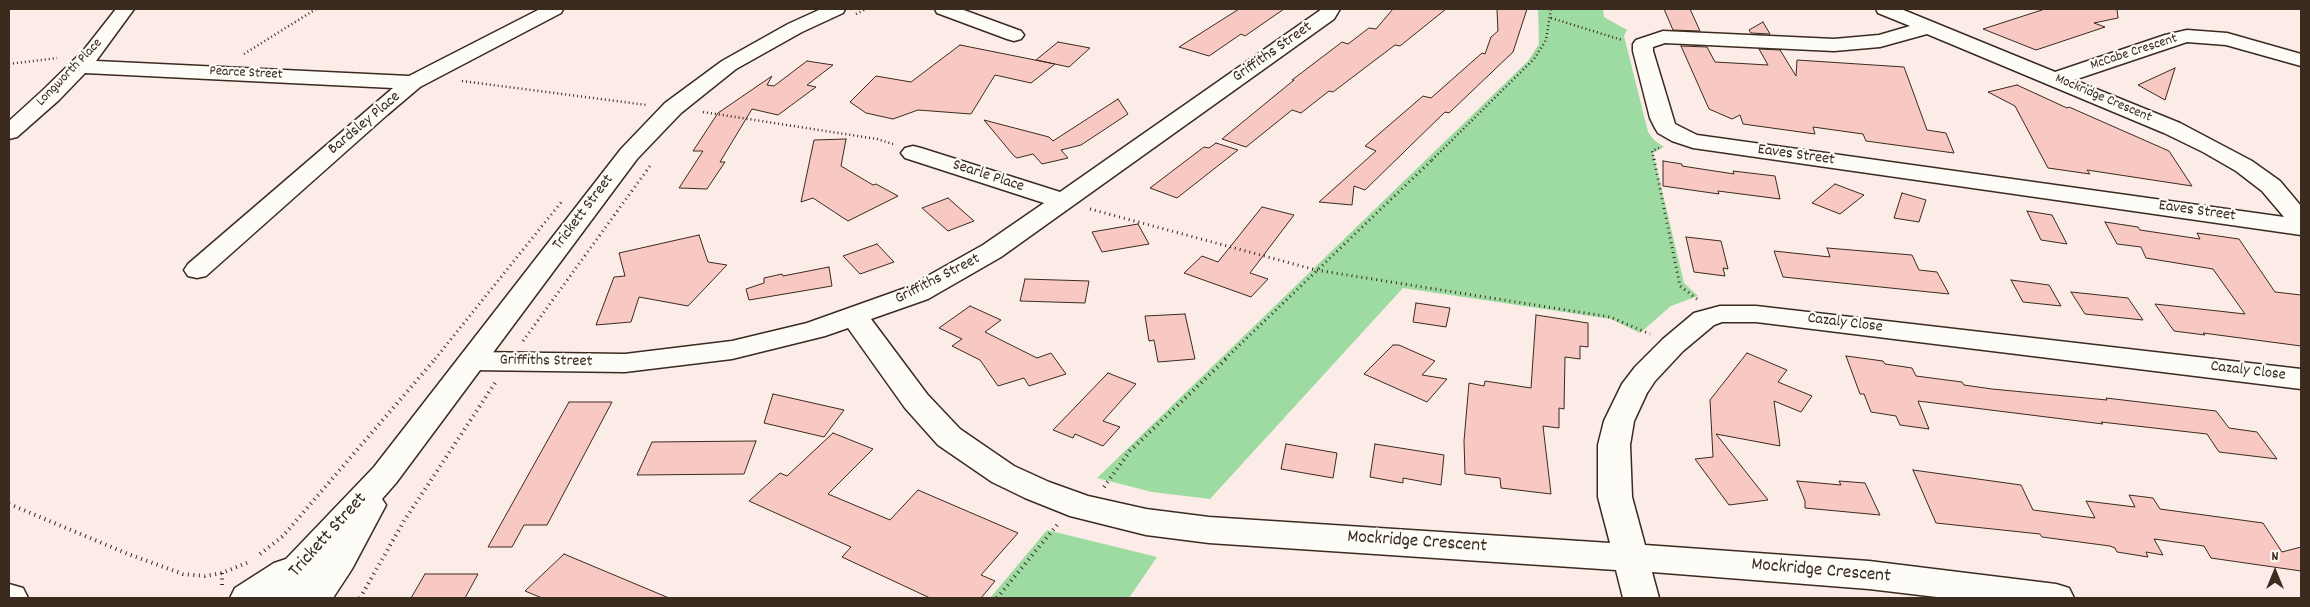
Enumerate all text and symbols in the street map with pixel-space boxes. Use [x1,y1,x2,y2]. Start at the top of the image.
street label: Griffiths Street [1229,19,1317,87]
street label: McCabe Crescent [2088,31,2180,75]
street label: Longworth Place [33,36,107,110]
street label: Pearce Street [209,64,283,84]
street label: Mockridge Crescent [2052,71,2154,127]
street label: Bardsley Place [325,88,405,160]
street label: Eaves Street [1756,141,1836,171]
street label: Searle Place [950,156,1026,198]
street label: Trickett Street [549,171,619,255]
street label: Eaves Street [2157,197,2237,227]
street label: Griffiths Street [892,250,984,310]
street label: Cazaly Close [1806,310,1884,338]
street label: Griffiths Street [499,352,593,372]
street label: Cazaly Close [2209,358,2287,386]
street label: Trickett Street [285,489,373,583]
street label: Mockridge Crescent [1346,527,1488,559]
north arrow [2250,547,2300,597]
text: N [2272,547,2278,567]
street label: Mockridge Crescent [1750,555,1892,589]

